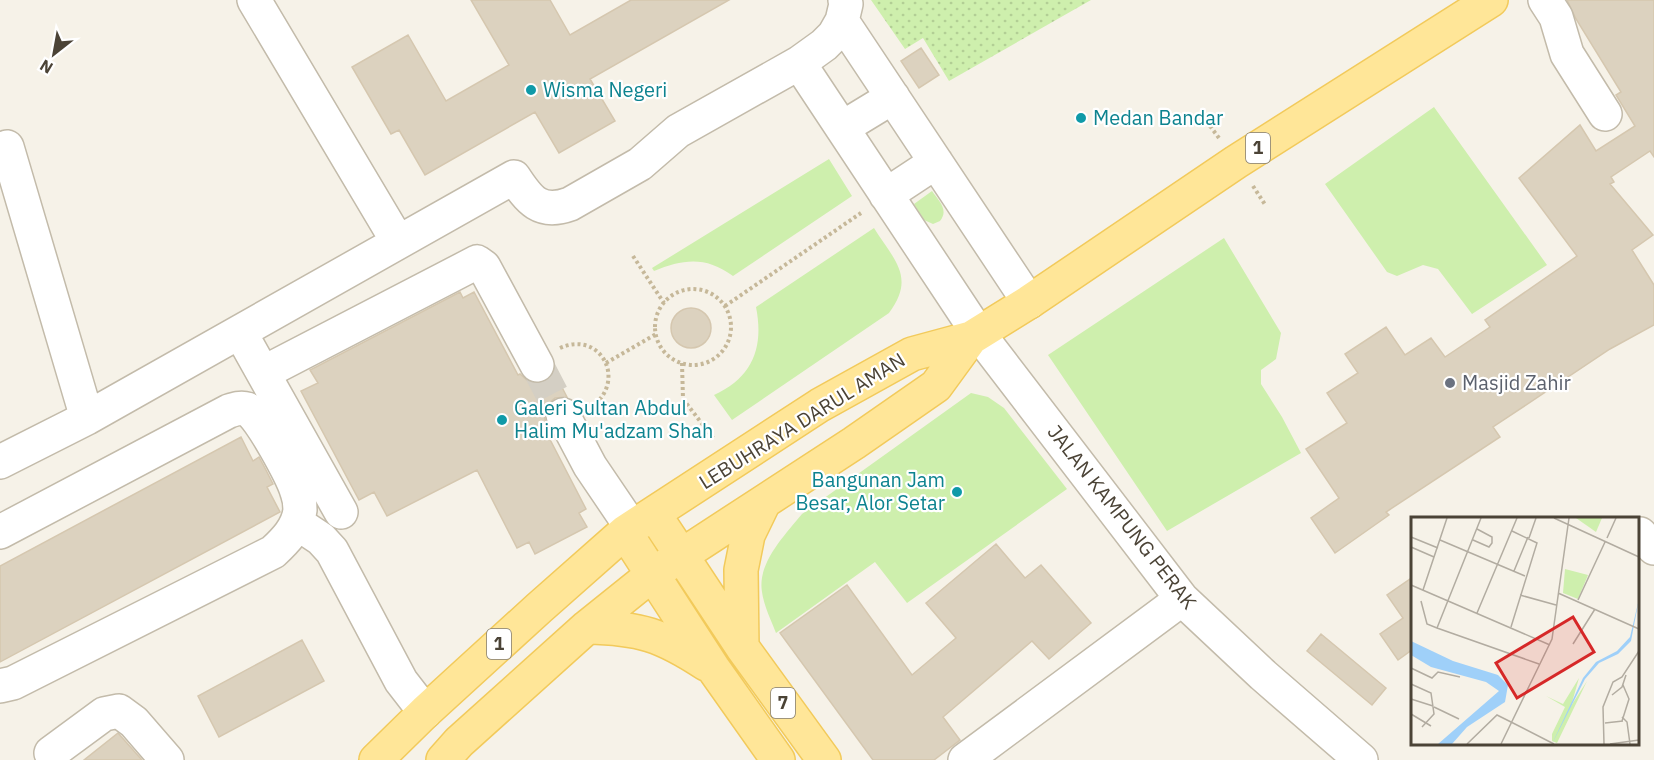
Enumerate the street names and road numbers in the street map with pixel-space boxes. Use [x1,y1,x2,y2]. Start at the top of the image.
road number: 1 [1246,133,1270,163]
street label: LEBUHRAYA DARUL AMAN [694,346,910,495]
street label: JALAN KAMPUNG PERAK [1042,419,1203,615]
road number: 1 [487,629,511,659]
road number: 7 [771,688,795,718]

